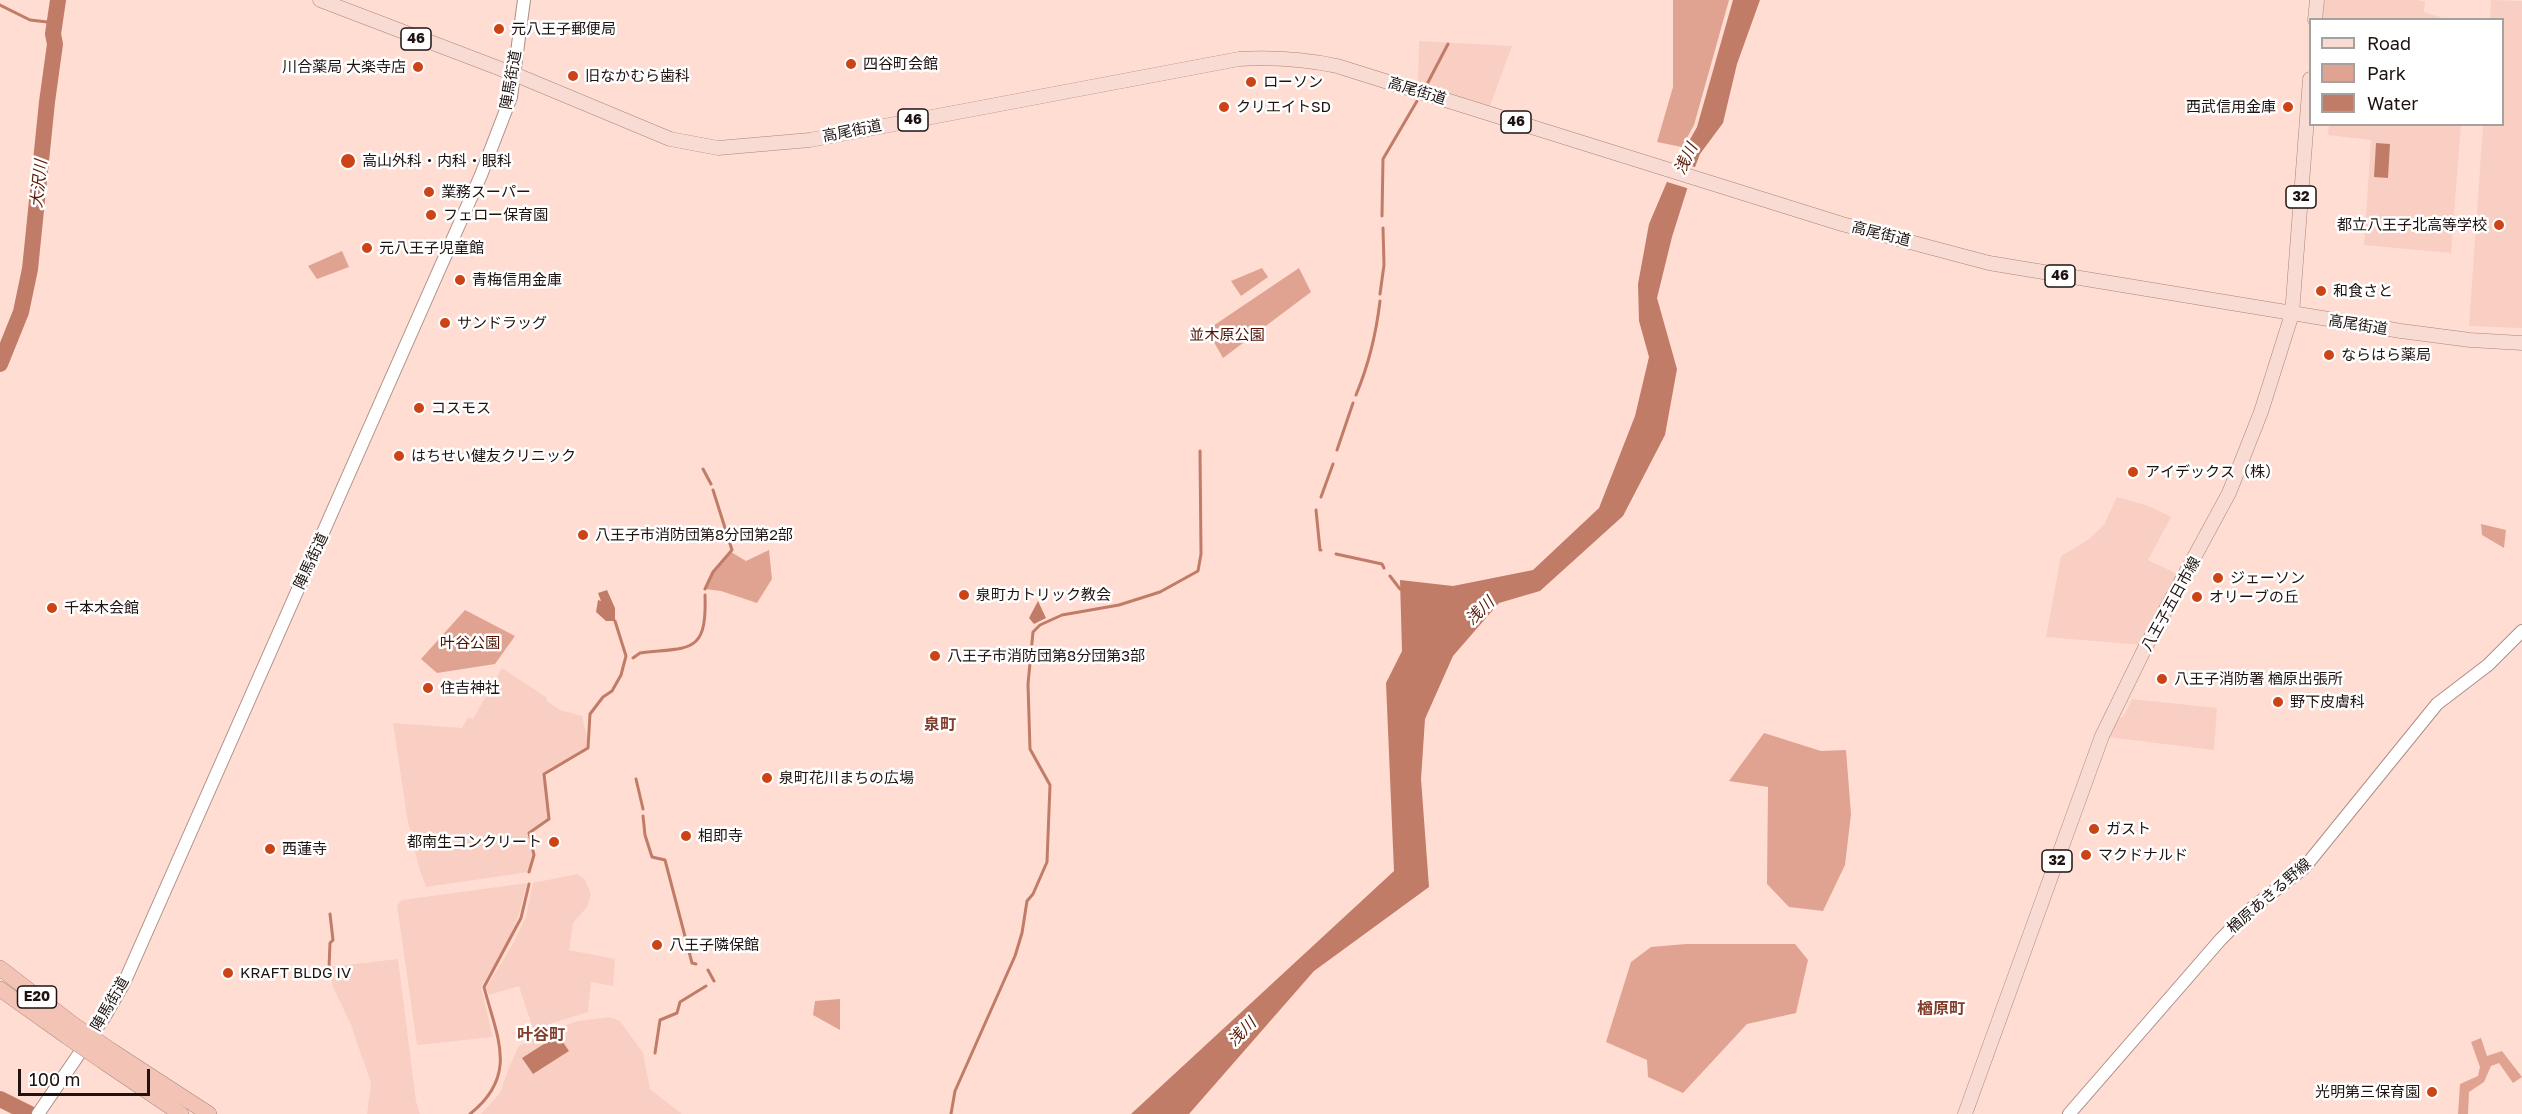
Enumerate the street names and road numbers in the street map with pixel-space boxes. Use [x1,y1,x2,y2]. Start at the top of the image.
road number: 46 [401,28,431,50]
street label: 陣馬街道 [497,49,525,111]
street label: 高尾街道 [1386,74,1448,108]
road number: 46 [898,109,928,131]
road number: 46 [1501,111,1531,133]
street label: 高尾街道 [821,116,883,146]
road number: 32 [2286,186,2316,208]
street label: 高尾街道 [1850,218,1912,250]
road number: 46 [2045,265,2075,287]
street label: 高尾街道 [2327,311,2389,339]
street label: 陣馬街道 [290,530,332,592]
street label: 八王子五日市線 [2138,554,2204,654]
road number: 32 [2042,850,2072,872]
street label: 楢原あきる野線 [2223,855,2315,937]
street label: 陣馬街道 [87,974,133,1034]
road number: E20 [18,986,57,1008]

